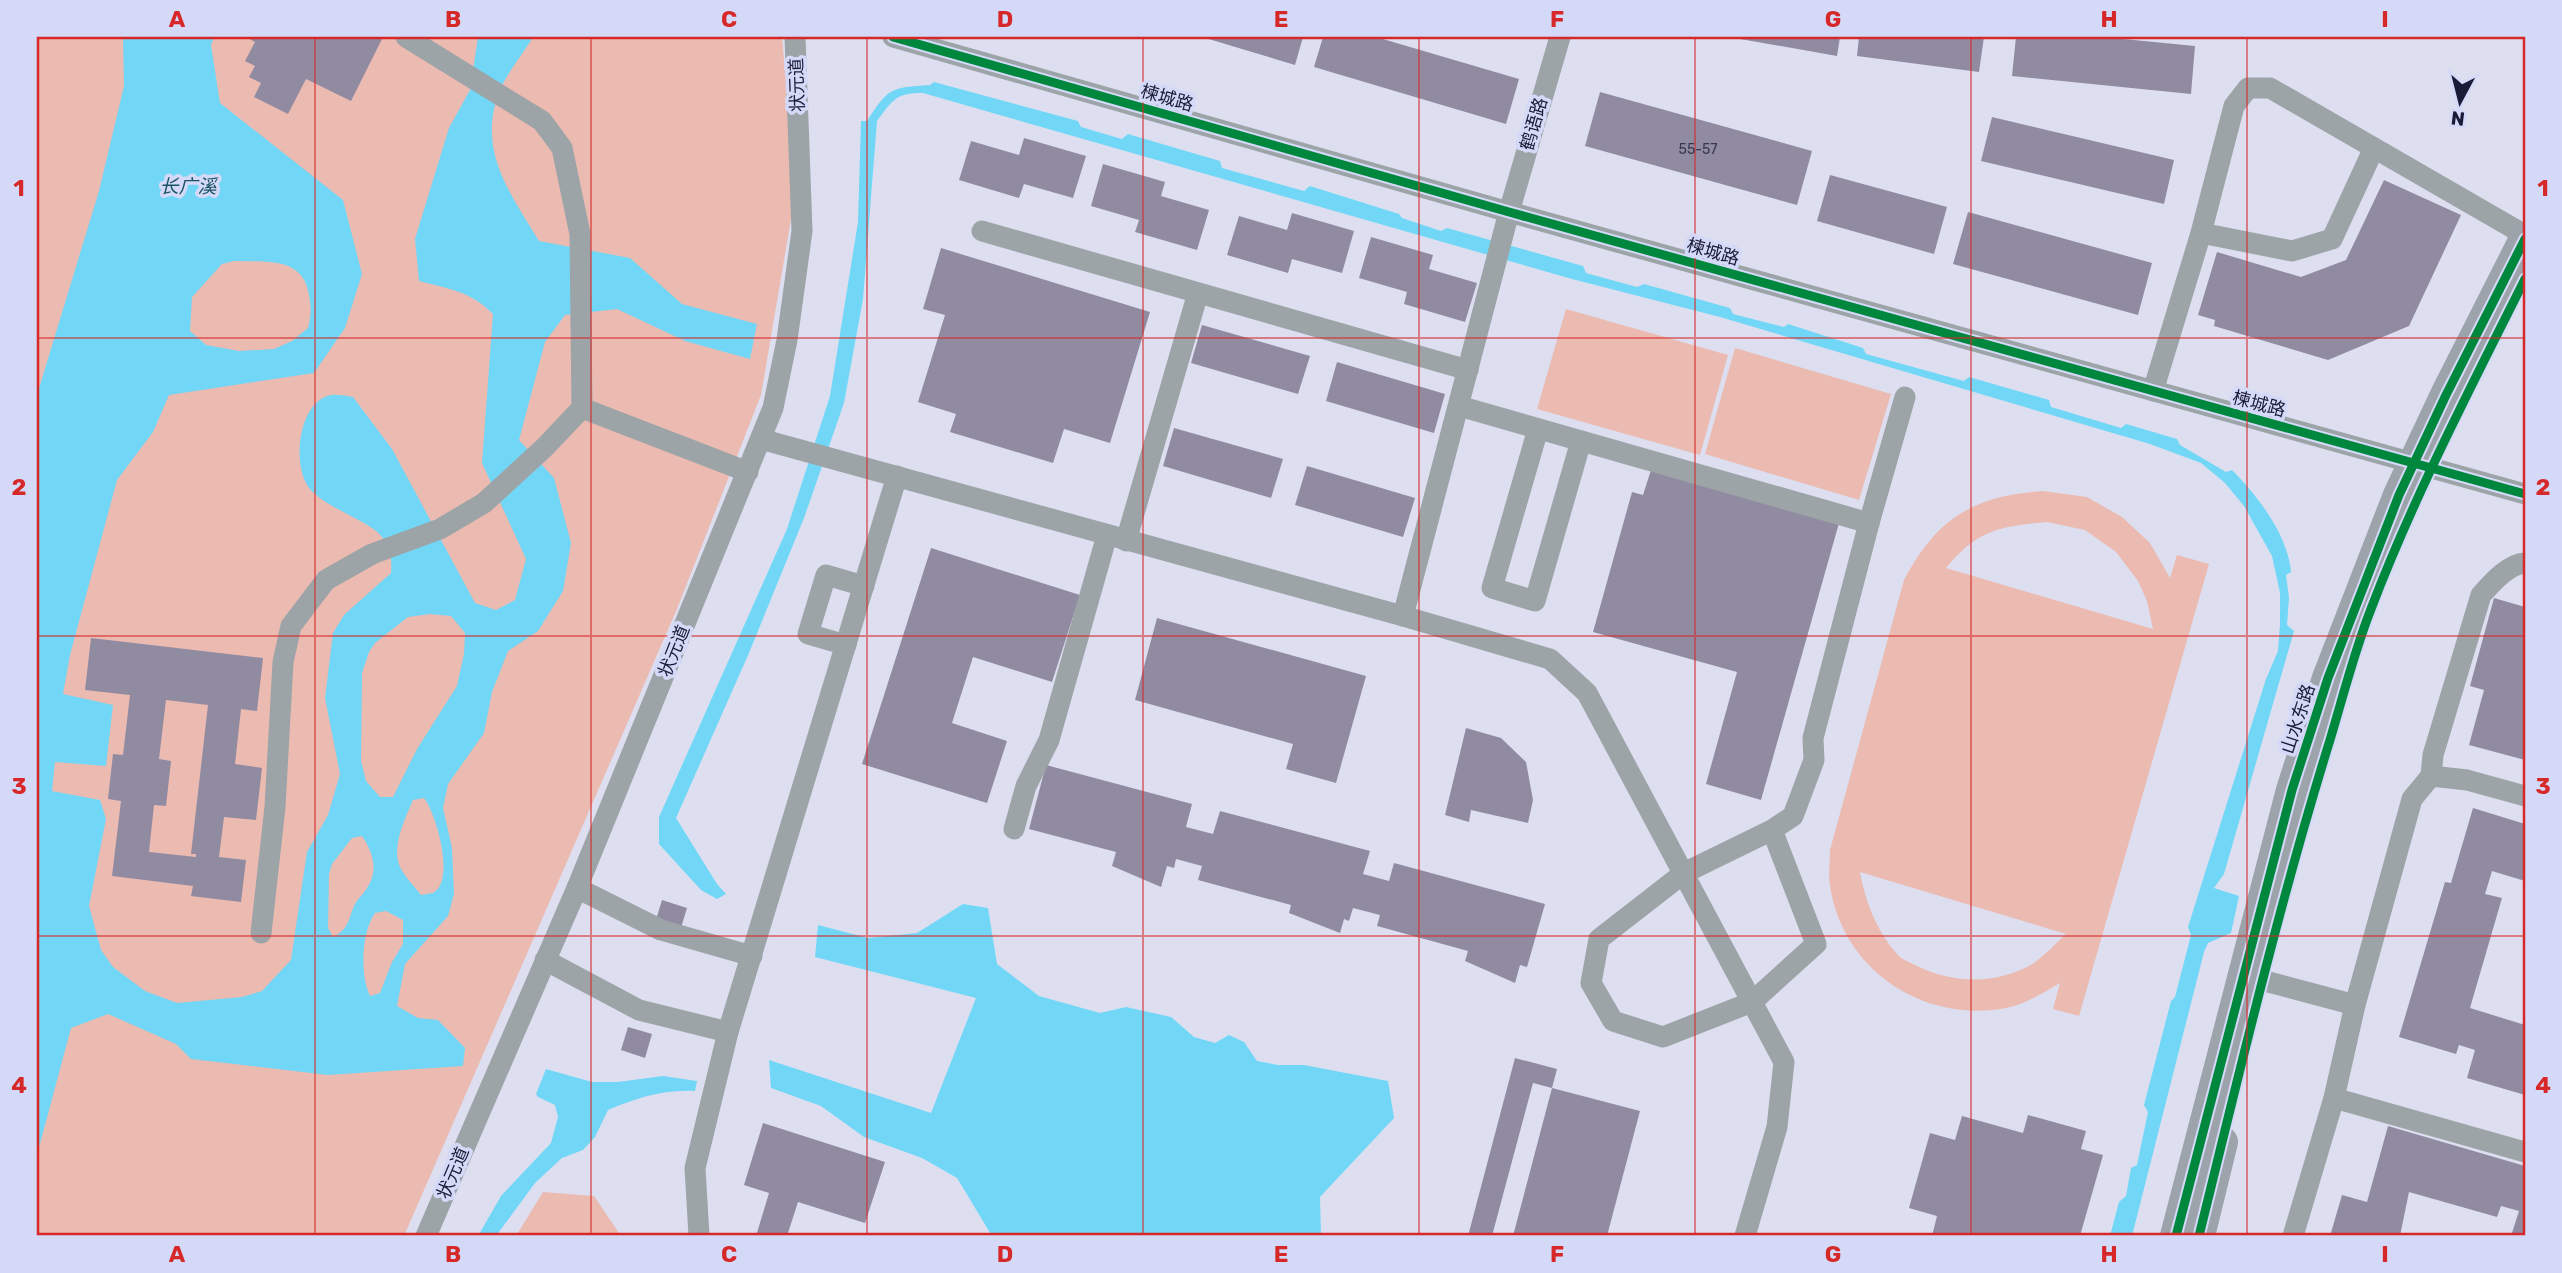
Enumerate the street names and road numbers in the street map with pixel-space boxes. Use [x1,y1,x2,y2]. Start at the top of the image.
street label: 状元道 [785,58,809,112]
street label: 楝城路 [1138,80,1196,116]
street label: 鹤语路 [1516,95,1552,153]
street label: 楝城路 [1684,234,1742,270]
street label: 楝城路 [2230,386,2288,422]
street label: 状元道 [654,622,694,680]
street label: 山水东路 [2276,681,2320,757]
street label: 状元道 [432,1144,474,1202]

